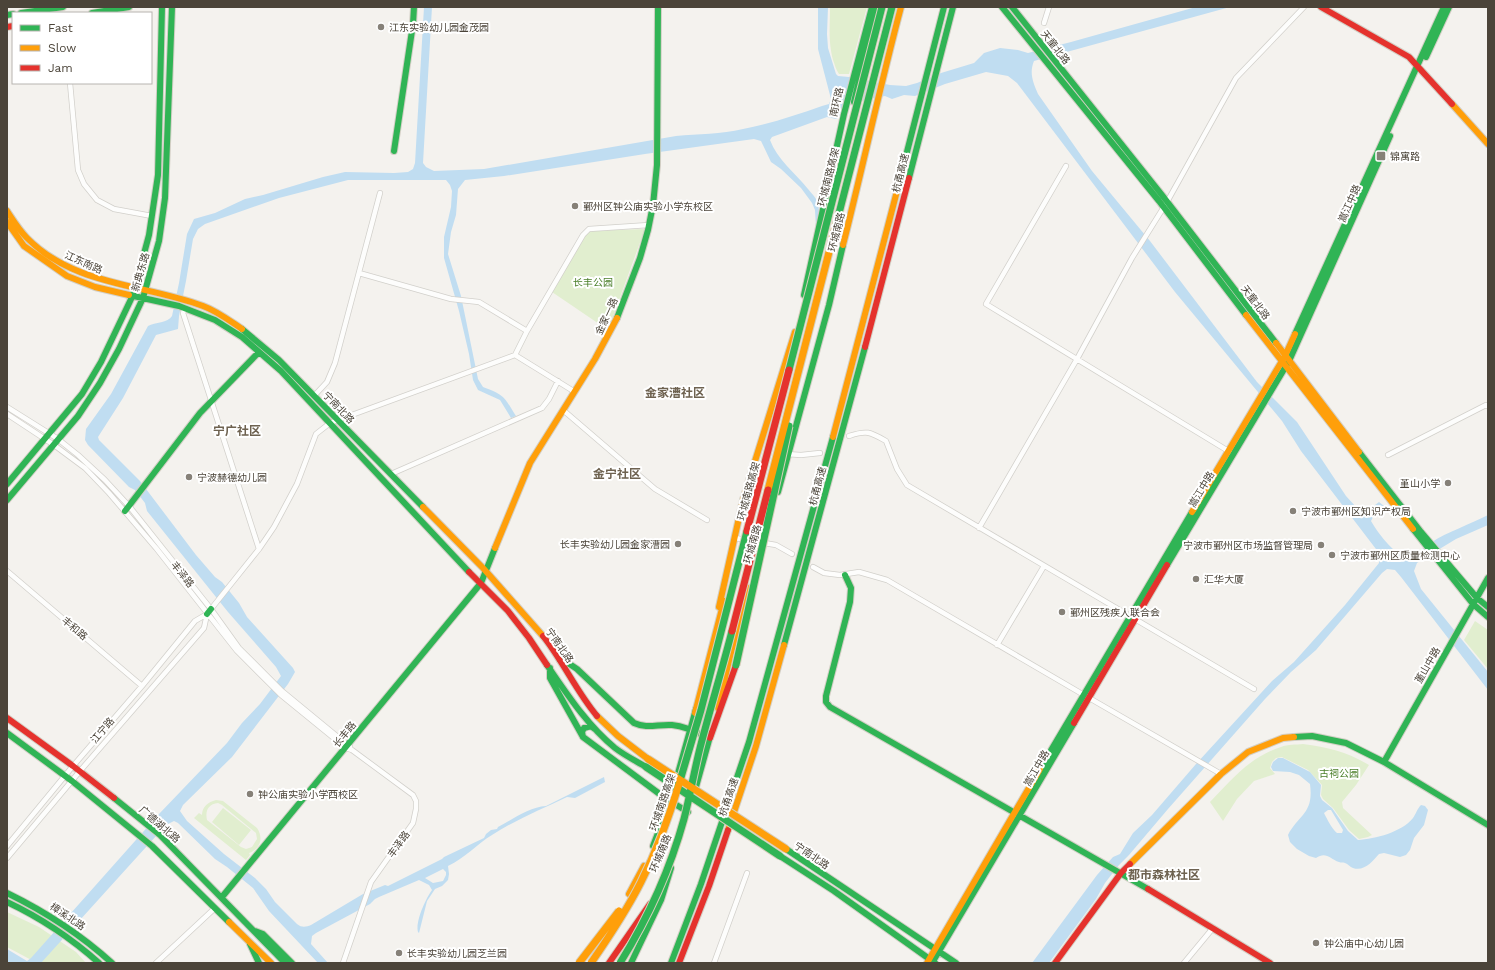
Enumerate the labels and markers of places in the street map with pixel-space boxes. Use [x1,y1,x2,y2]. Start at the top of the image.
marker: 江东实验幼儿园金茂园 [376,22,386,32]
place label: 江东实验幼儿园金茂园 [389,22,489,33]
marker: 锦寓路 [1375,150,1387,162]
place label: 锦寓路 [1390,151,1420,162]
marker: 鄞州区钟公庙实验小学东校区 [570,201,580,211]
place label: 鄞州区钟公庙实验小学东校区 [583,201,713,212]
marker: 宁波赫德幼儿园 [184,472,194,482]
place label: 宁波赫德幼儿园 [197,472,267,483]
place label: 堇山小学 [1400,478,1440,489]
marker: 堇山小学 [1443,478,1453,488]
marker: 宁波市鄞州区知识产权局 [1288,506,1298,516]
place label: 宁波市鄞州区知识产权局 [1301,506,1411,517]
place label: 长丰实验幼儿园金家漕园 [560,539,670,550]
marker: 长丰实验幼儿园金家漕园 [673,539,683,549]
place label: 宁波市鄞州区市场监督管理局 [1183,540,1313,551]
marker: 宁波市鄞州区市场监督管理局 [1316,540,1326,550]
marker: 宁波市鄞州区质量检测中心 [1327,550,1337,560]
place label: 宁波市鄞州区质量检测中心 [1340,550,1460,561]
marker: 汇华大厦 [1191,574,1201,584]
place label: 汇华大厦 [1204,574,1244,585]
marker: 鄞州区残疾人联合会 [1057,607,1067,617]
place label: 鄞州区残疾人联合会 [1070,607,1160,618]
marker: 钟公庙实验小学西校区 [245,789,255,799]
place label: 钟公庙实验小学西校区 [258,789,358,800]
marker: 钟公庙中心幼儿园 [1311,938,1321,948]
place label: 钟公庙中心幼儿园 [1324,938,1404,949]
marker: 长丰实验幼儿园芝兰园 [394,948,404,958]
place label: 长丰实验幼儿园芝兰园 [407,948,507,959]

